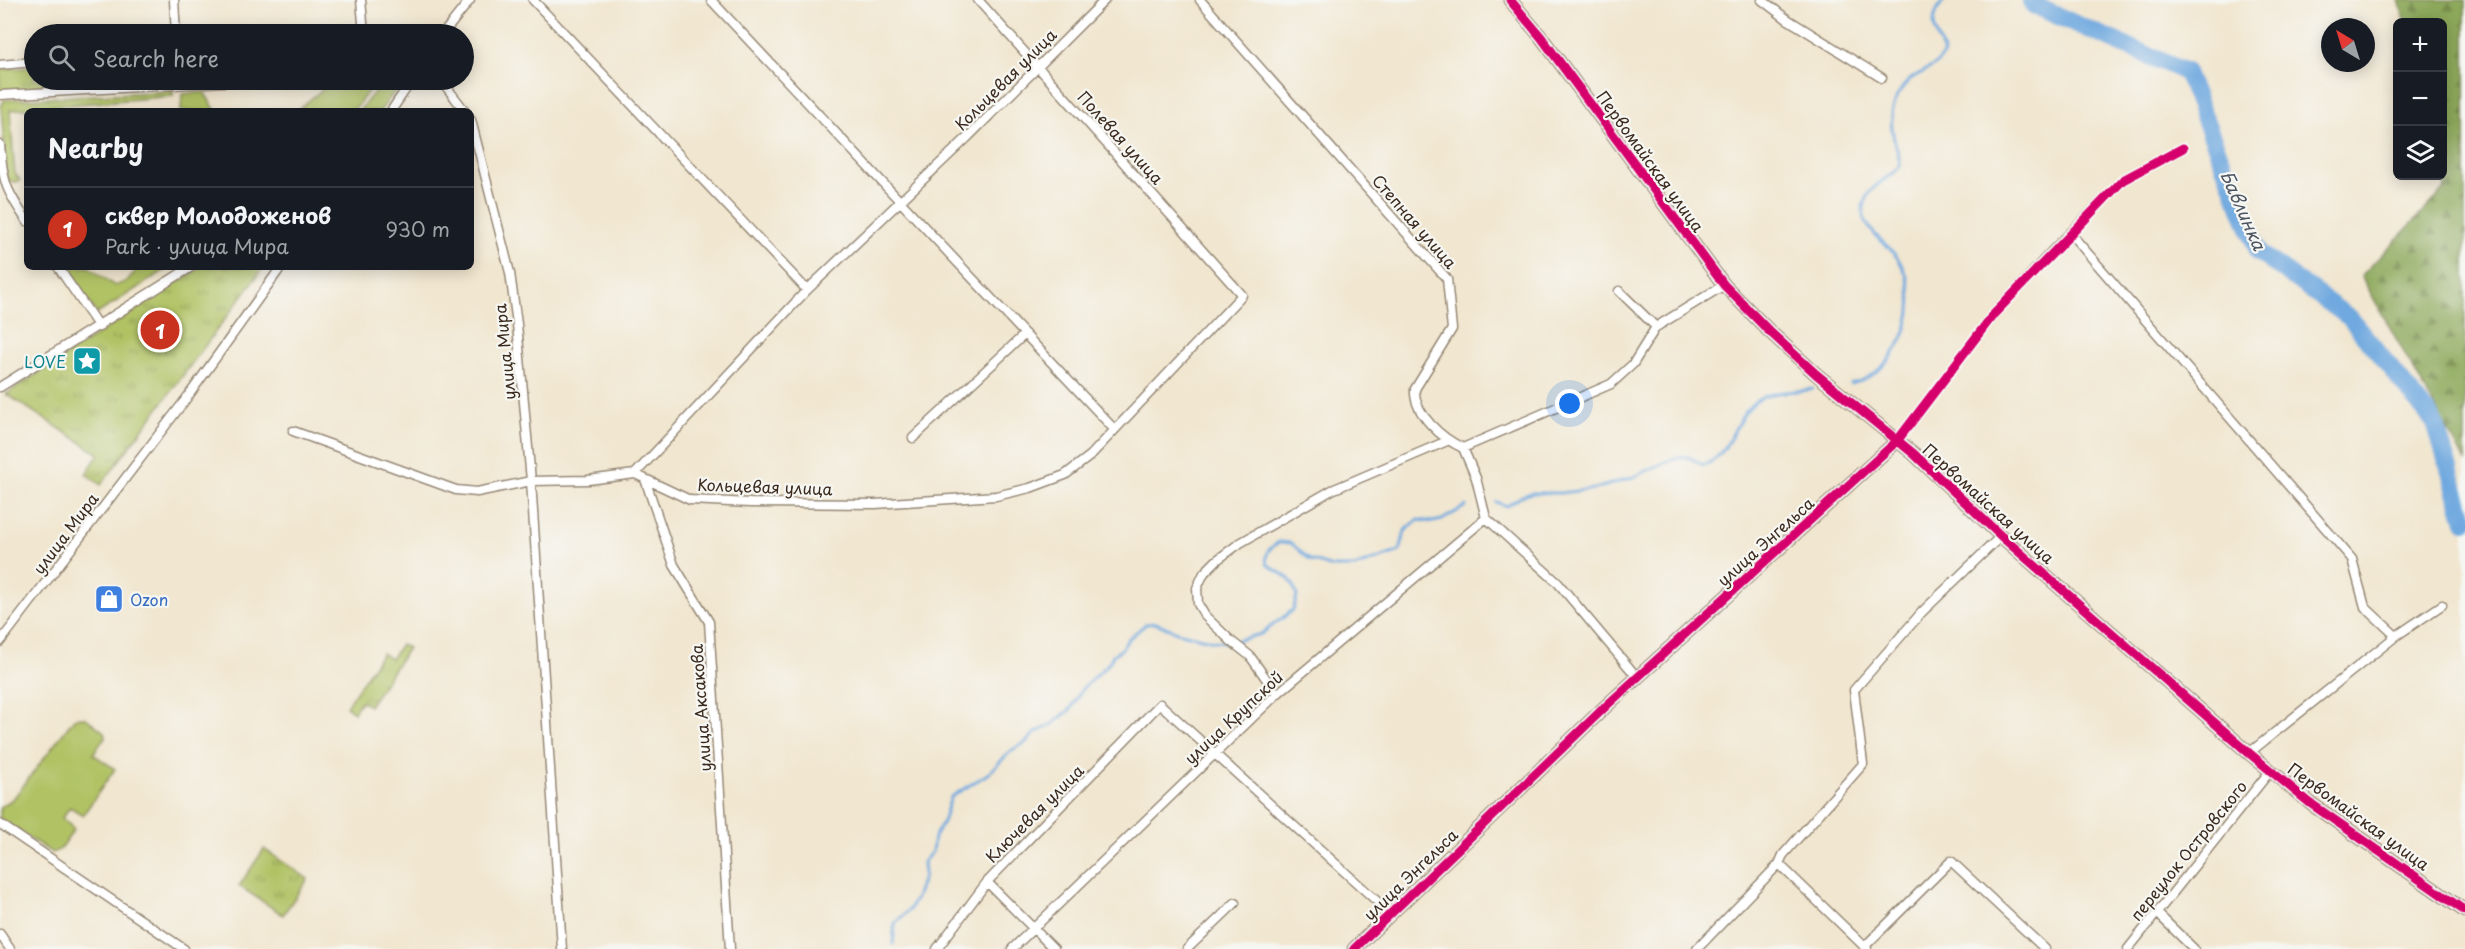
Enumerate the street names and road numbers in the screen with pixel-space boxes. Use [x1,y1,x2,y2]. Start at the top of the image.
street label: Кольцевая улица [949,23,1061,135]
street label: Полевая улица [1072,85,1170,189]
street label: Первомайская улица [1591,85,1711,237]
street label: Степная улица [1367,169,1463,273]
street label: улица Мира [487,303,521,401]
street label: Первомайская улица [1918,437,2060,569]
street label: Кольцевая улица [697,472,833,500]
street label: улица Мира [26,487,104,579]
street label: улица Энгельса [1711,491,1819,591]
street label: улица Аксакова [684,643,716,773]
street label: улица Крупской [1178,665,1288,769]
street label: Первомайская улица [2283,756,2435,876]
street label: Ключевая улица [979,758,1089,868]
street label: переулок Островского [2124,775,2252,925]
street label: улица Энгельса [1357,823,1463,925]

